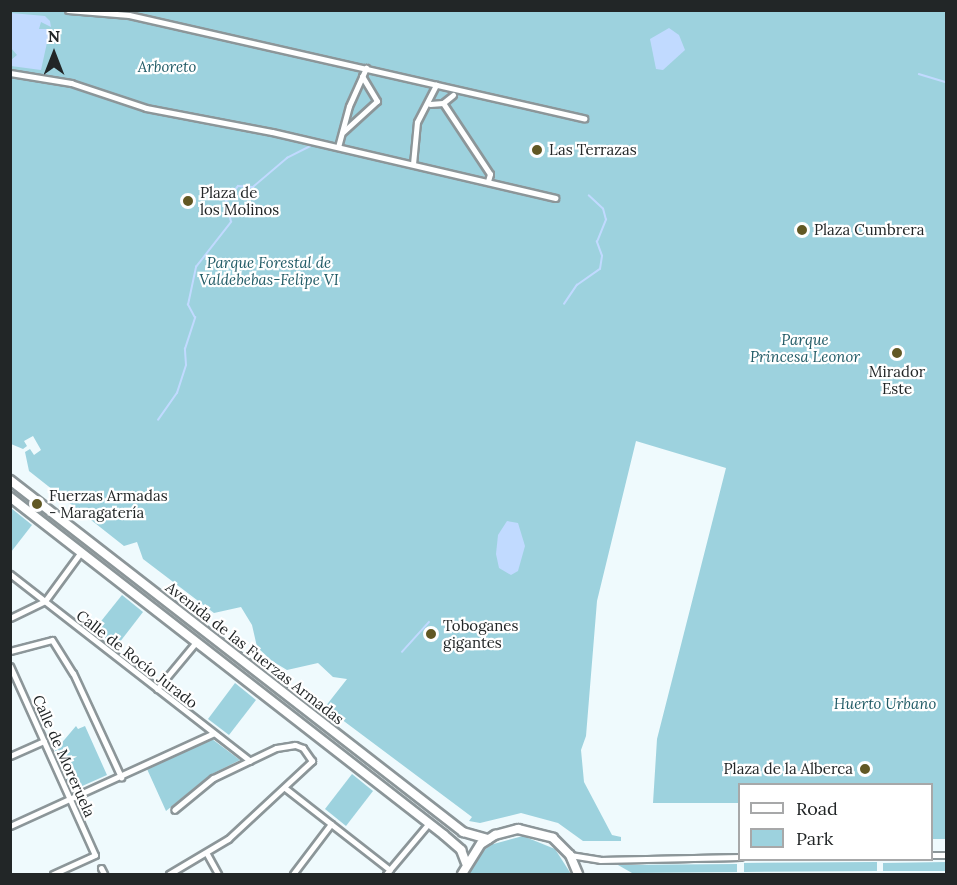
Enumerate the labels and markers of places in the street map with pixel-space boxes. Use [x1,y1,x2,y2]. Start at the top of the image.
place label: Las Terrazas [549,141,637,159]
marker: Las Terrazas [530,143,544,157]
place label: Plaza de los Molinos [200,183,279,218]
marker: Plaza de los Molinos [181,194,195,208]
place label: Plaza Cumbrera [814,221,924,239]
marker: Plaza Cumbrera [795,223,809,237]
marker: Mirador Este [890,346,904,360]
place label: Mirador Este [869,362,925,397]
place label: Fuerzas Armadas - Maragatería [49,486,168,521]
marker: Fuerzas Armadas - Maragatería [30,497,44,511]
place label: Toboganes gigantes [443,616,518,651]
marker: Toboganes gigantes [424,627,438,641]
place label: Plaza de la Alberca [724,760,853,778]
marker: Plaza de la Alberca [858,762,872,776]

